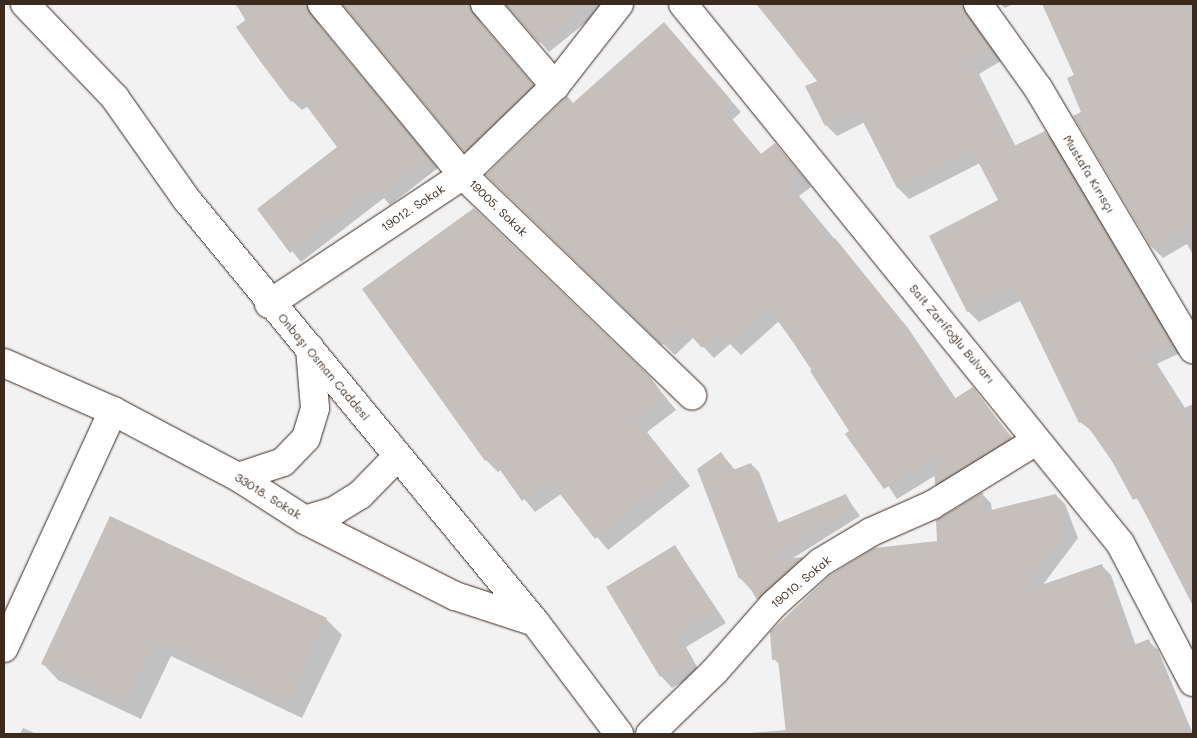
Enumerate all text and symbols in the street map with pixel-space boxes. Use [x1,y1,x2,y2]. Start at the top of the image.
street label: Mustafa Kırısçı [1060,132,1118,216]
street label: 19005. Sokak [466,177,530,239]
street label: 19012. Sokak [379,182,447,234]
street label: Sait Zarifoğlu Bulvarı [906,281,998,387]
street label: Onbaşı Osman Caddesi [275,310,373,424]
street label: 33018. Sokak [232,470,304,522]
street label: 19010. Sokak [768,553,834,611]

